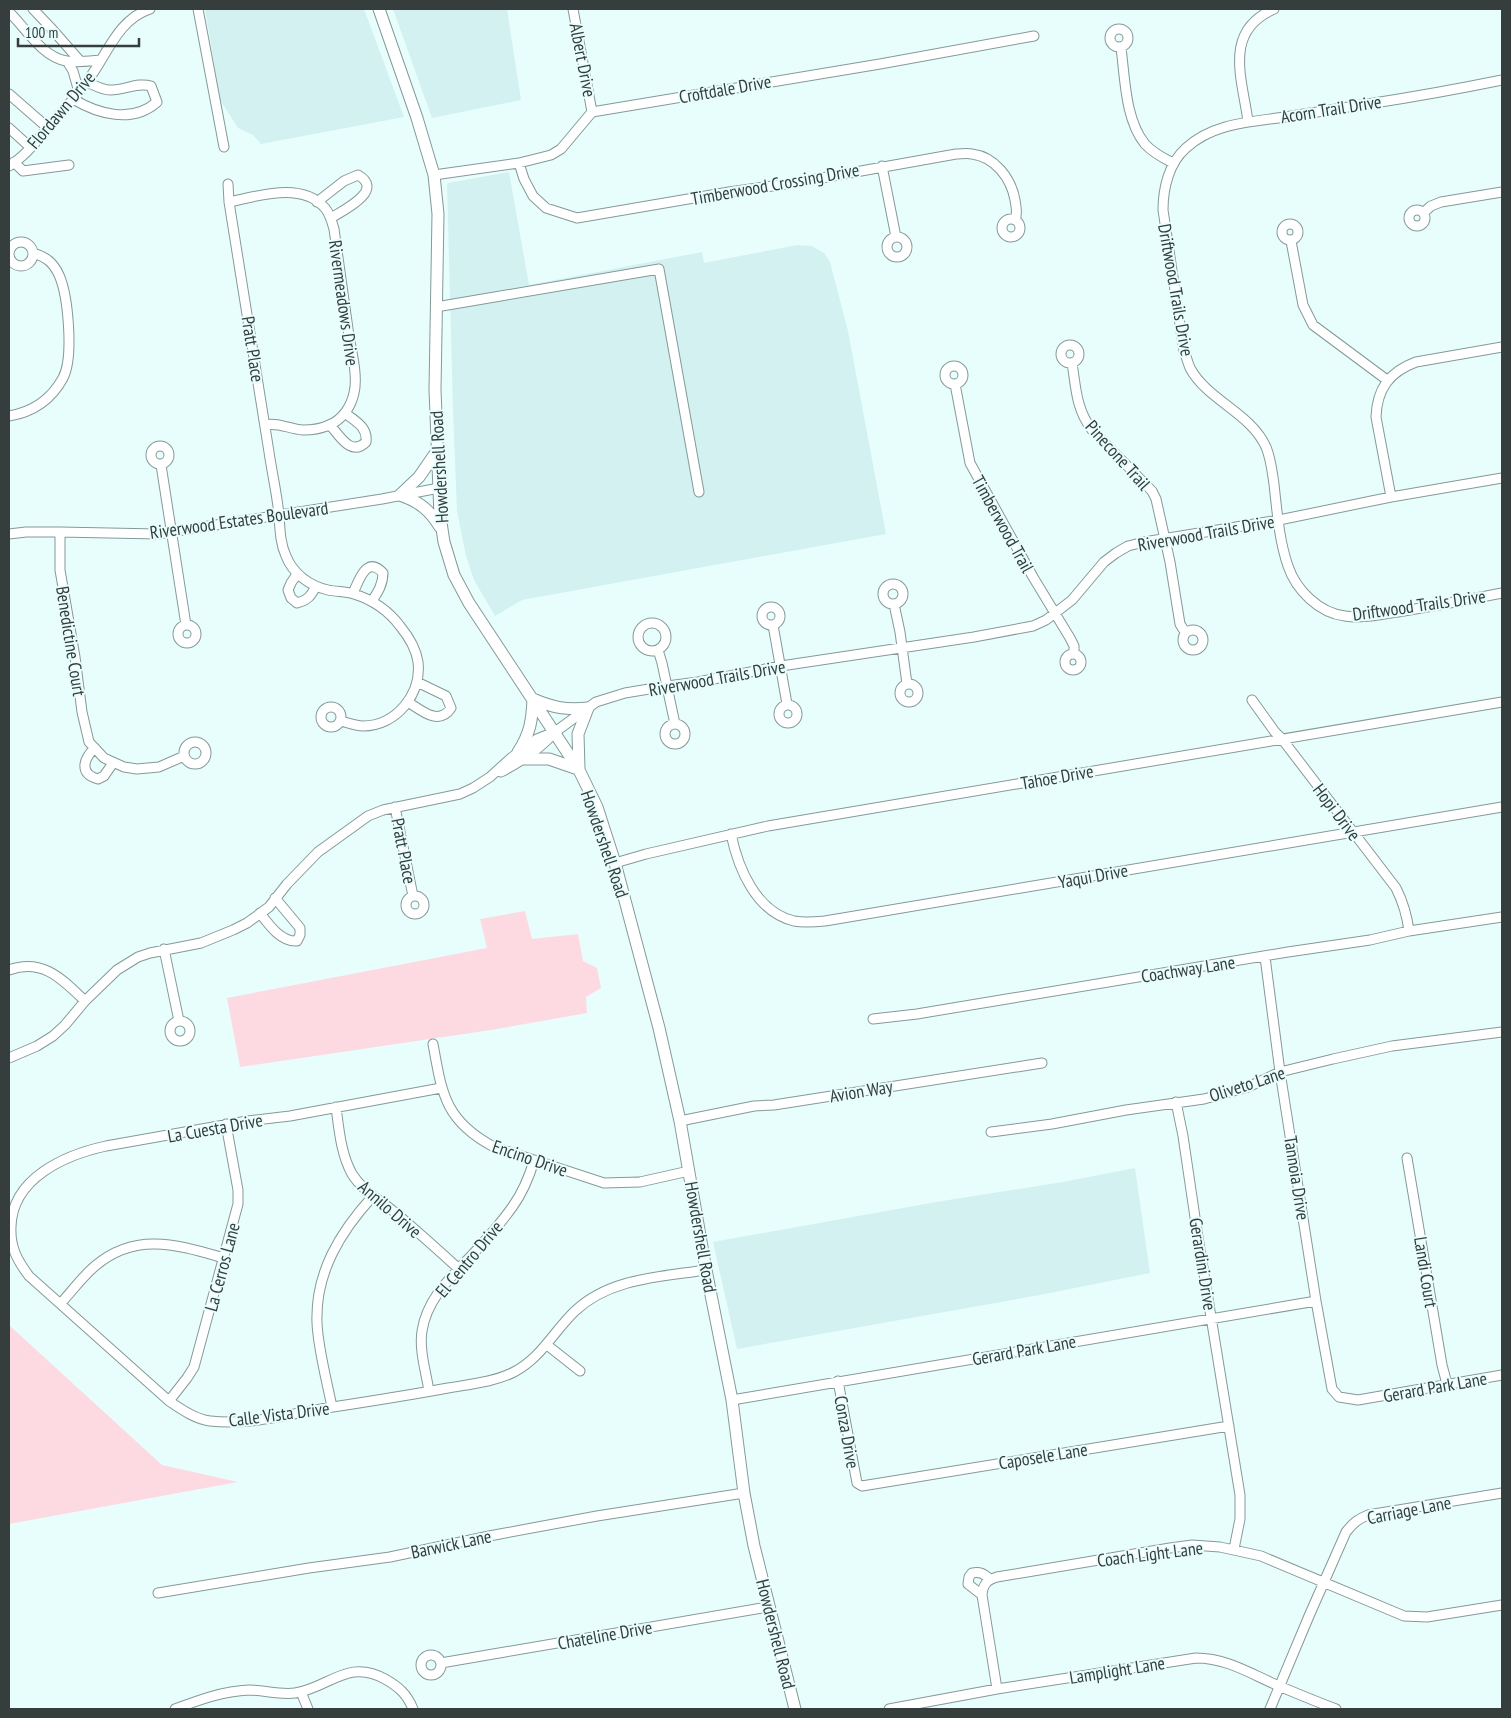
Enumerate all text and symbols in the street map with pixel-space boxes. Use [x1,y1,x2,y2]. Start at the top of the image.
scale bar [18,15,139,47]
street label: Albert Drive [565,21,601,99]
text: 100 m [25,23,58,42]
street label: Flordawn Drive [22,66,100,154]
street label: Croftdale Drive [677,70,773,108]
street label: Acorn Trail Drive [1279,90,1383,128]
street label: Timberwood Crossing Drive [689,158,861,210]
street label: Driftwood Trails Drive [1153,222,1199,358]
street label: Rivermeadows Drive [324,239,364,367]
street label: Pratt Place [236,314,270,384]
street label: Howdershell Road [425,410,453,524]
street label: Pinecone Trail [1081,415,1156,495]
street label: Timberwood Trail [967,471,1040,577]
street label: Riverwood Estates Boulevard [148,496,330,544]
street label: Riverwood Trails Drive [1136,510,1276,556]
street label: Benedictine Court [51,584,91,698]
street label: Driftwood Trails Drive [1351,584,1487,626]
street label: Riverwood Trails Drive [647,655,787,701]
street label: Tahoe Drive [1019,759,1095,795]
street label: Hopi Drive [1308,779,1366,845]
street label: Howdershell Road [576,787,634,901]
street label: Pratt Place [386,816,422,886]
street label: Yaqui Drive [1056,859,1130,893]
street label: Coachway Lane [1139,950,1237,988]
street label: Oliveto Lane [1206,1061,1288,1107]
street label: Avion Way [828,1075,894,1107]
street label: La Cuesta Drive [166,1108,264,1148]
street label: Encino Drive [489,1134,571,1182]
street label: Tannoia Drive [1279,1134,1315,1222]
street label: Annilo Drive [354,1175,426,1243]
street label: Howdershell Road [680,1180,722,1294]
street label: El Centro Drive [430,1216,508,1302]
street label: Gerardini Drive [1184,1216,1222,1312]
street label: La Cerros Lane [199,1220,245,1314]
street label: Landi Court [1409,1235,1443,1309]
street label: Gerard Park Lane [970,1330,1078,1370]
street label: Gerard Park Lane [1381,1367,1489,1407]
street label: Conza Drive [829,1394,865,1470]
street label: Calle Vista Drive [227,1396,331,1432]
street label: Caposele Lane [997,1438,1089,1474]
street label: Carriage Lane [1365,1491,1453,1529]
street label: Barwick Lane [409,1524,493,1564]
street label: Coach Light Lane [1096,1536,1204,1572]
street label: Howdershell Road [751,1577,801,1691]
street label: Chateline Drive [556,1615,654,1655]
street label: Lamplight Lane [1068,1651,1166,1689]

